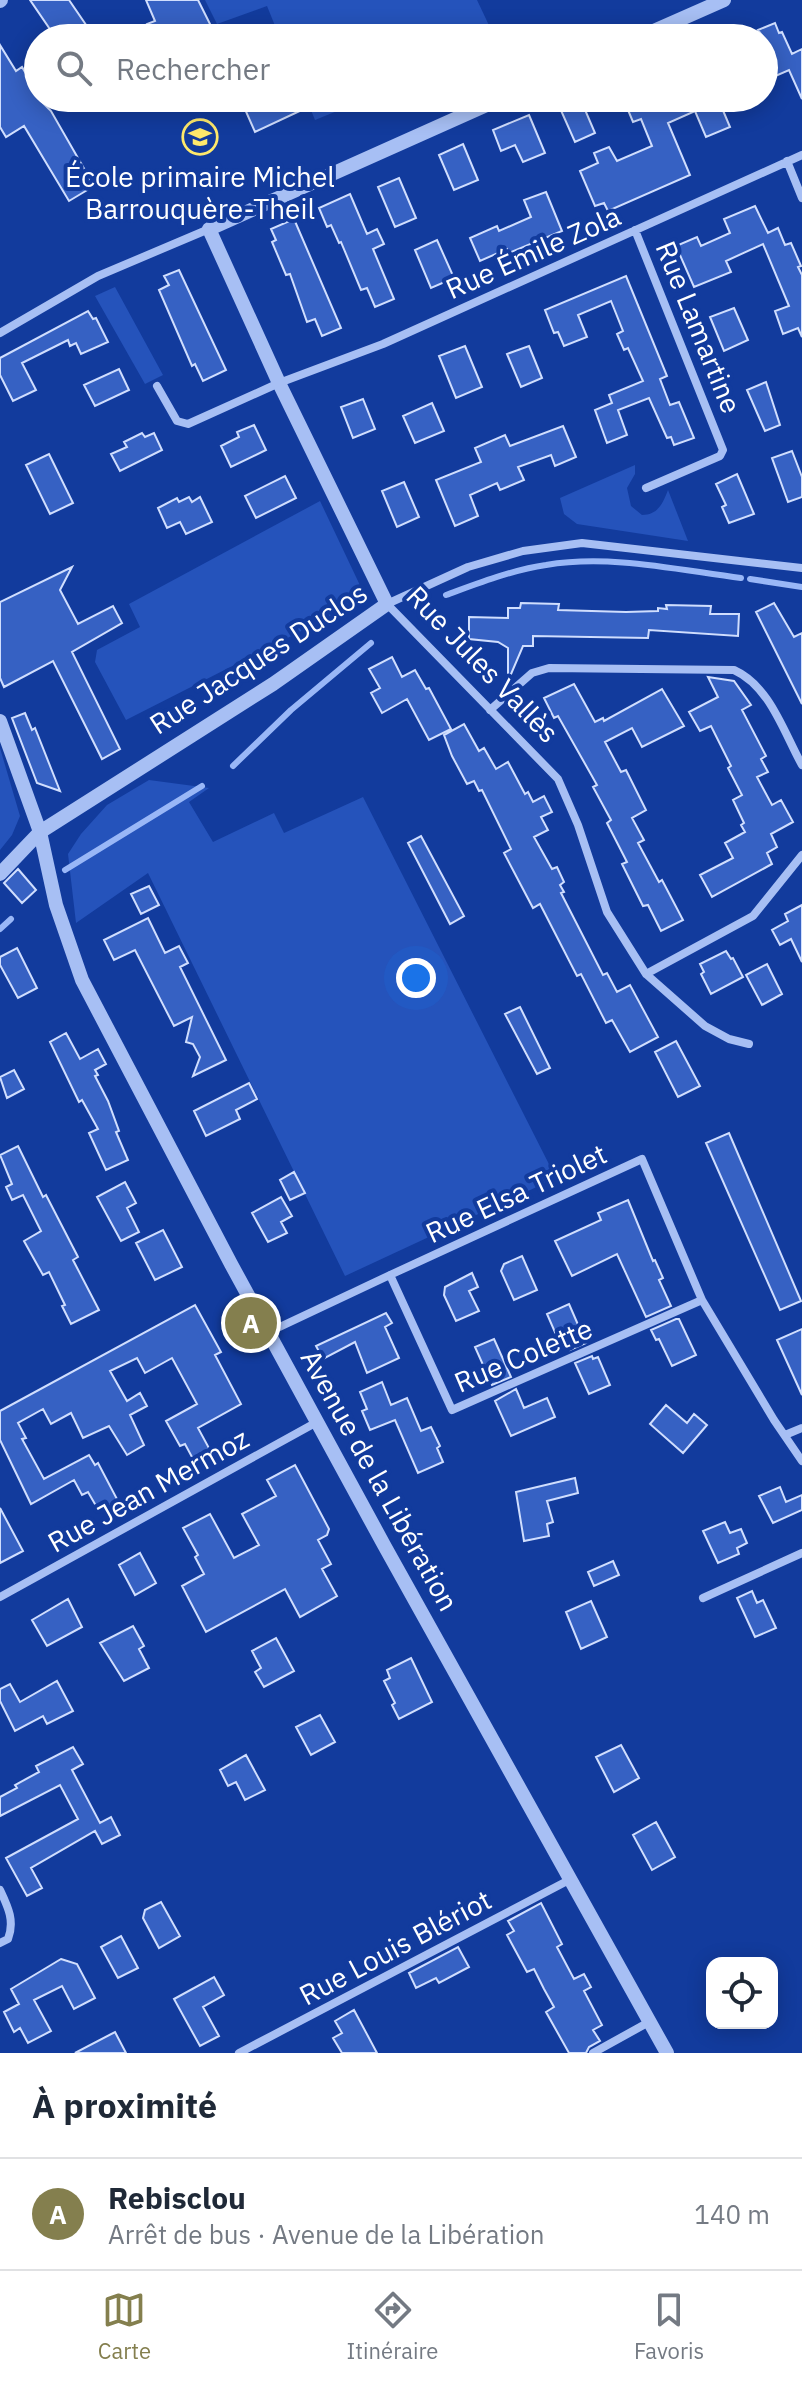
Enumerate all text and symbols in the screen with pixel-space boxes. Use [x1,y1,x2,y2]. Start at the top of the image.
search box [24,24,778,112]
icon: search [52,46,96,90]
text: Rechercher [116,49,270,88]
school or university icon: École primaire Michel Barrouquère-Theil [181,118,219,156]
place label: École primaire Michel Barrouquère-Theil [65,158,335,227]
street label: Rue Émile Zola [440,197,626,307]
street label: Rue Lamartine [648,235,750,419]
street label: Rue Jacques Duclos [142,574,374,742]
street label: Rue Jules Vallès [399,578,567,750]
your location [396,958,436,998]
street label: Rue Elsa Triolet [420,1135,612,1251]
pin: A [225,1293,277,1353]
street label: Rue Colette [448,1309,598,1401]
street label: Avenue de la Libération [293,1343,467,1617]
street label: Rue Jean Mermoz [41,1419,255,1561]
street label: Rue Louis Blériot [293,1881,497,2013]
map controls [706,1957,778,2029]
button: locate [706,1957,778,2029]
text: À proximité [32,2083,217,2127]
text: Rebisclou [108,2178,246,2217]
text: A [49,2197,67,2231]
text: 140 m [694,2197,770,2231]
text: Arrêt de bus · Avenue de la Libération [108,2217,545,2251]
tab: Carte [98,2288,151,2365]
tab: Itinéraire [347,2288,438,2365]
tab: Favoris [634,2288,704,2365]

